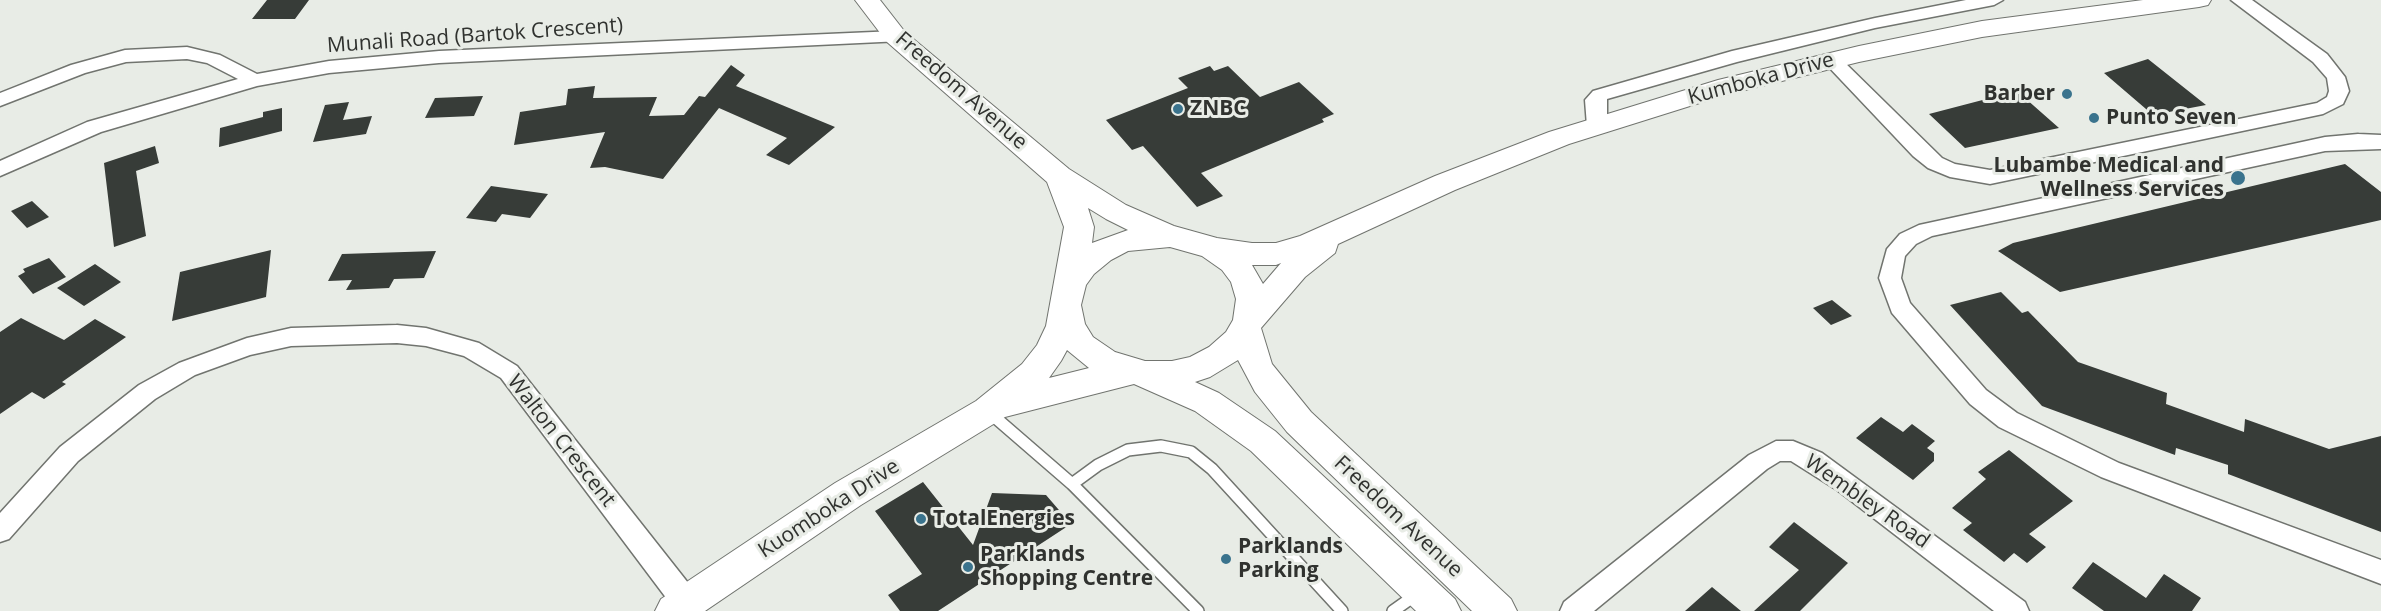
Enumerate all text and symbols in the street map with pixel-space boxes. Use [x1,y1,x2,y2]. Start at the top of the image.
street label: Munali Road (Bartok Crescent) [326,13,624,59]
street label: Freedom Avenue [890,27,1032,155]
street label: Kumboka Drive [1685,47,1837,111]
place label: Barber [1983,81,2055,107]
marker: Barber [2060,87,2074,101]
place label: ZNBC [1190,96,1247,122]
marker: ZNBC [1171,102,1185,116]
place label: Punto Seven [2106,105,2236,131]
marker: Punto Seven [2087,111,2101,125]
place label: Lubambe Medical and Wellness Services [1994,153,2224,203]
marker: Lubambe Medical and Wellness Services [2229,169,2247,187]
street label: Walton Crescent [502,370,620,512]
street label: Wembley Road [1800,450,1934,554]
street label: Freedom Avenue [1329,451,1467,583]
street label: Kuomboka Drive [754,454,904,564]
place label: TotalEnergies [933,506,1075,532]
marker: TotalEnergies [914,512,928,526]
place label: Parklands Parking [1238,534,1343,584]
place label: Parklands Shopping Centre [980,542,1153,592]
marker: Parklands Parking [1219,552,1233,566]
marker: Parklands Shopping Centre [961,560,975,574]

